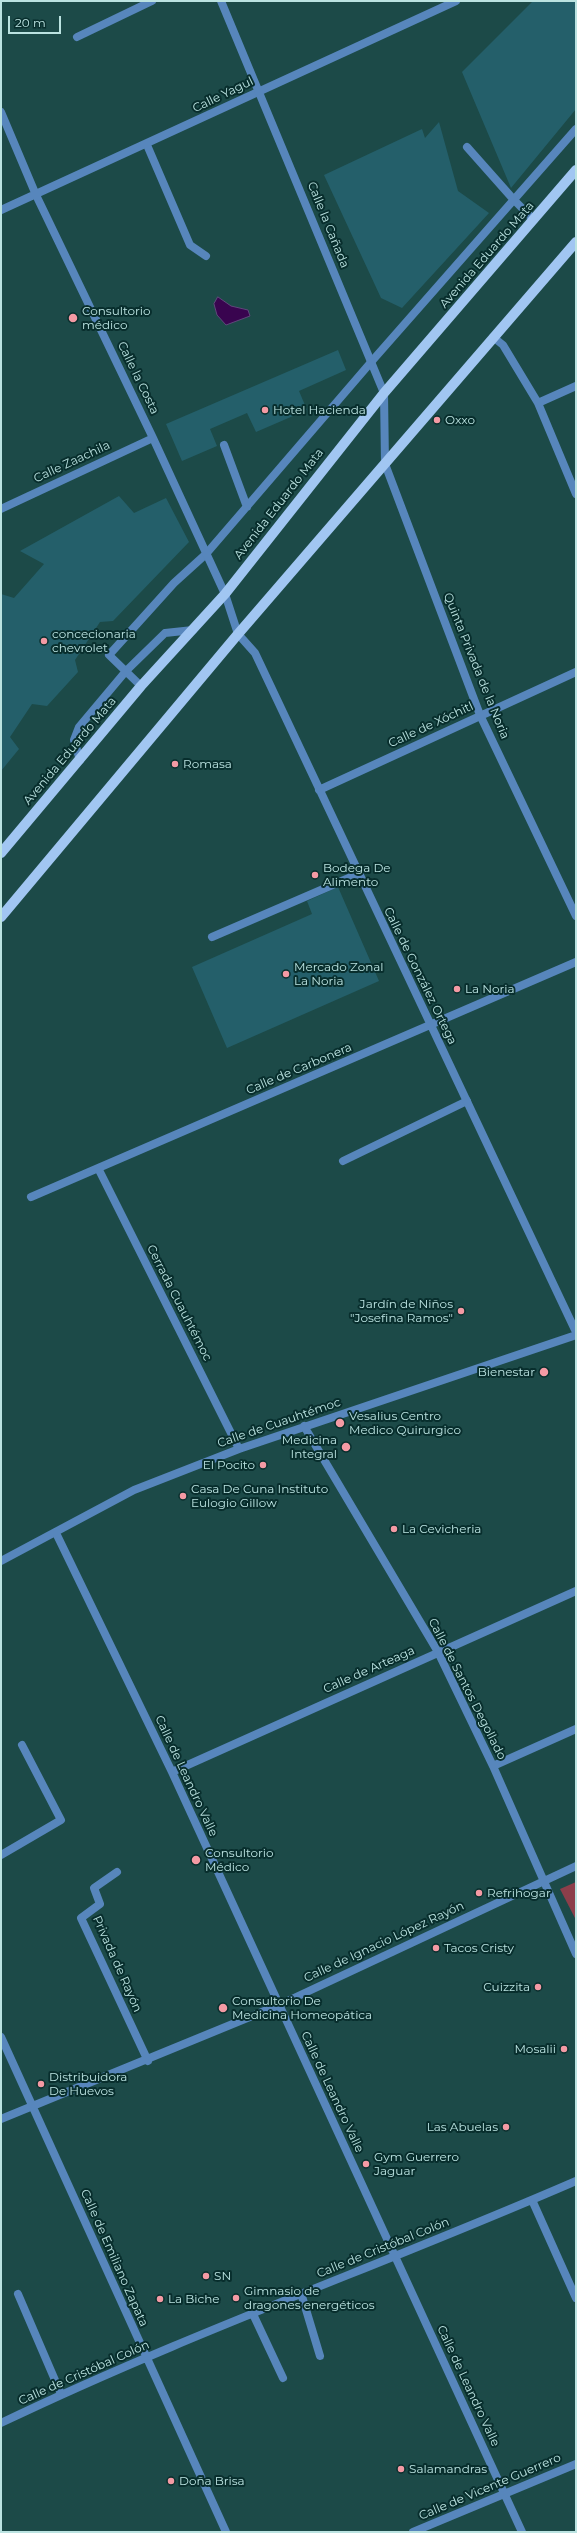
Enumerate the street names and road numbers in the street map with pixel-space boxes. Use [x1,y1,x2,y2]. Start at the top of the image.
street label: Calle Yagul [190,74,256,116]
street label: Calle la Cañada [304,180,352,270]
street label: Avenida Eduardo Mata [437,199,537,311]
street label: Calle la Costa [114,339,162,417]
street label: Calle Zaachila [32,438,112,486]
street label: Avenida Eduardo Mata [231,446,327,562]
street label: Quinta Privada de la Noria [440,591,512,741]
street label: Avenida Eduardo Mata [21,694,119,808]
street label: Calle de Xóchitl [386,699,476,751]
street label: Calle de González Ortega [380,905,460,1047]
street label: Calle de Carbonera [244,1040,354,1098]
street label: Cerrada Cuauhtémoc [143,1242,215,1364]
street label: Calle de Cuauhtémoc [215,1395,343,1451]
street label: Calle de Santos Degollado [425,1616,509,1762]
street label: Calle de Arteaga [321,1643,417,1697]
street label: Calle de Leandro Valle [152,1713,220,1839]
street label: Calle de Ignacio López Rayón [302,1898,466,1986]
street label: Privada de Rayón [89,1914,145,2014]
street label: Calle de Leandro Valle [298,2029,366,2155]
street label: Calle de Emiliano Zapata [77,2187,151,2329]
street label: Calle de Cristóbal Colón [315,2215,451,2281]
street label: Calle de Leandro Valle [434,2323,502,2449]
street label: Calle de Cristóbal Colón [16,2338,152,2408]
street label: Calle de Vicente Guerrero [417,2451,563,2523]

